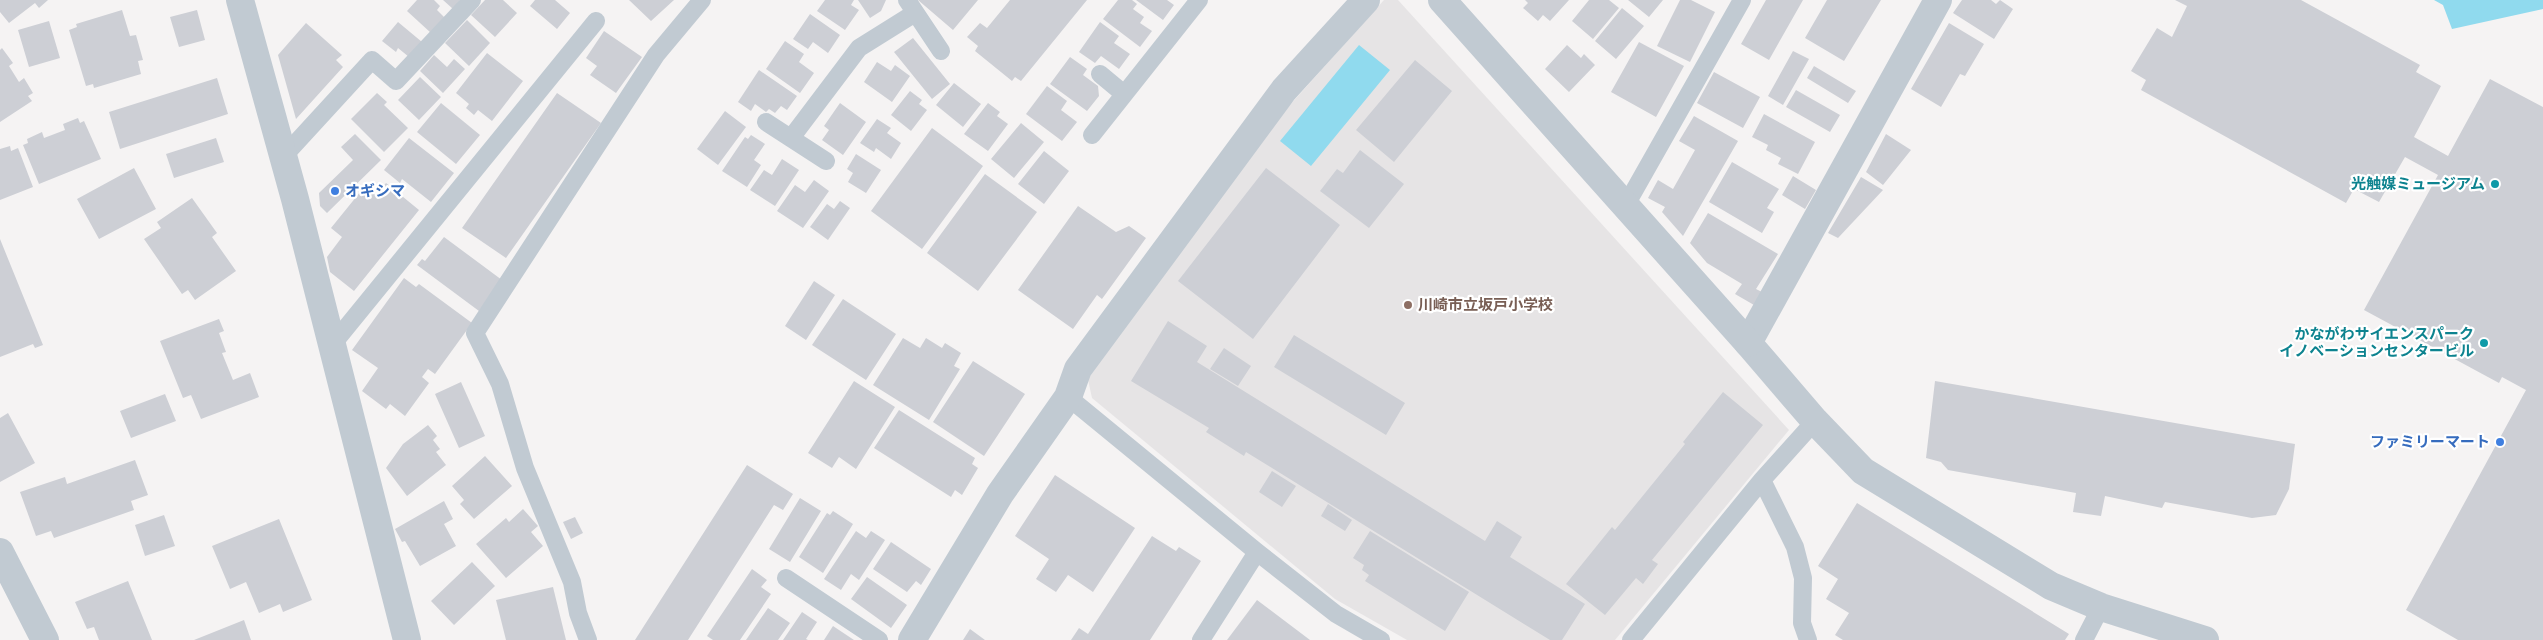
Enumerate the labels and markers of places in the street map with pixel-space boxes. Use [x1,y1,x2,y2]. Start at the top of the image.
place label: 光触媒ミュージアム [2351,175,2485,193]
marker: 光触媒ミュージアム [2489,178,2501,190]
place label: オギシマ [345,182,405,200]
marker: オギシマ [329,185,341,197]
place label: 川崎市立坂戸小学校 [1418,296,1553,314]
marker: 川崎市立坂戸小学校 [1402,299,1414,311]
place label: かながわサイエンスパーク イノベーションセンタービル [2279,325,2474,360]
marker: かながわサイエンスパーク イノベーションセンタービル [2478,337,2490,349]
place label: ファミリーマート [2370,433,2490,451]
marker: ファミリーマート [2494,436,2506,448]

